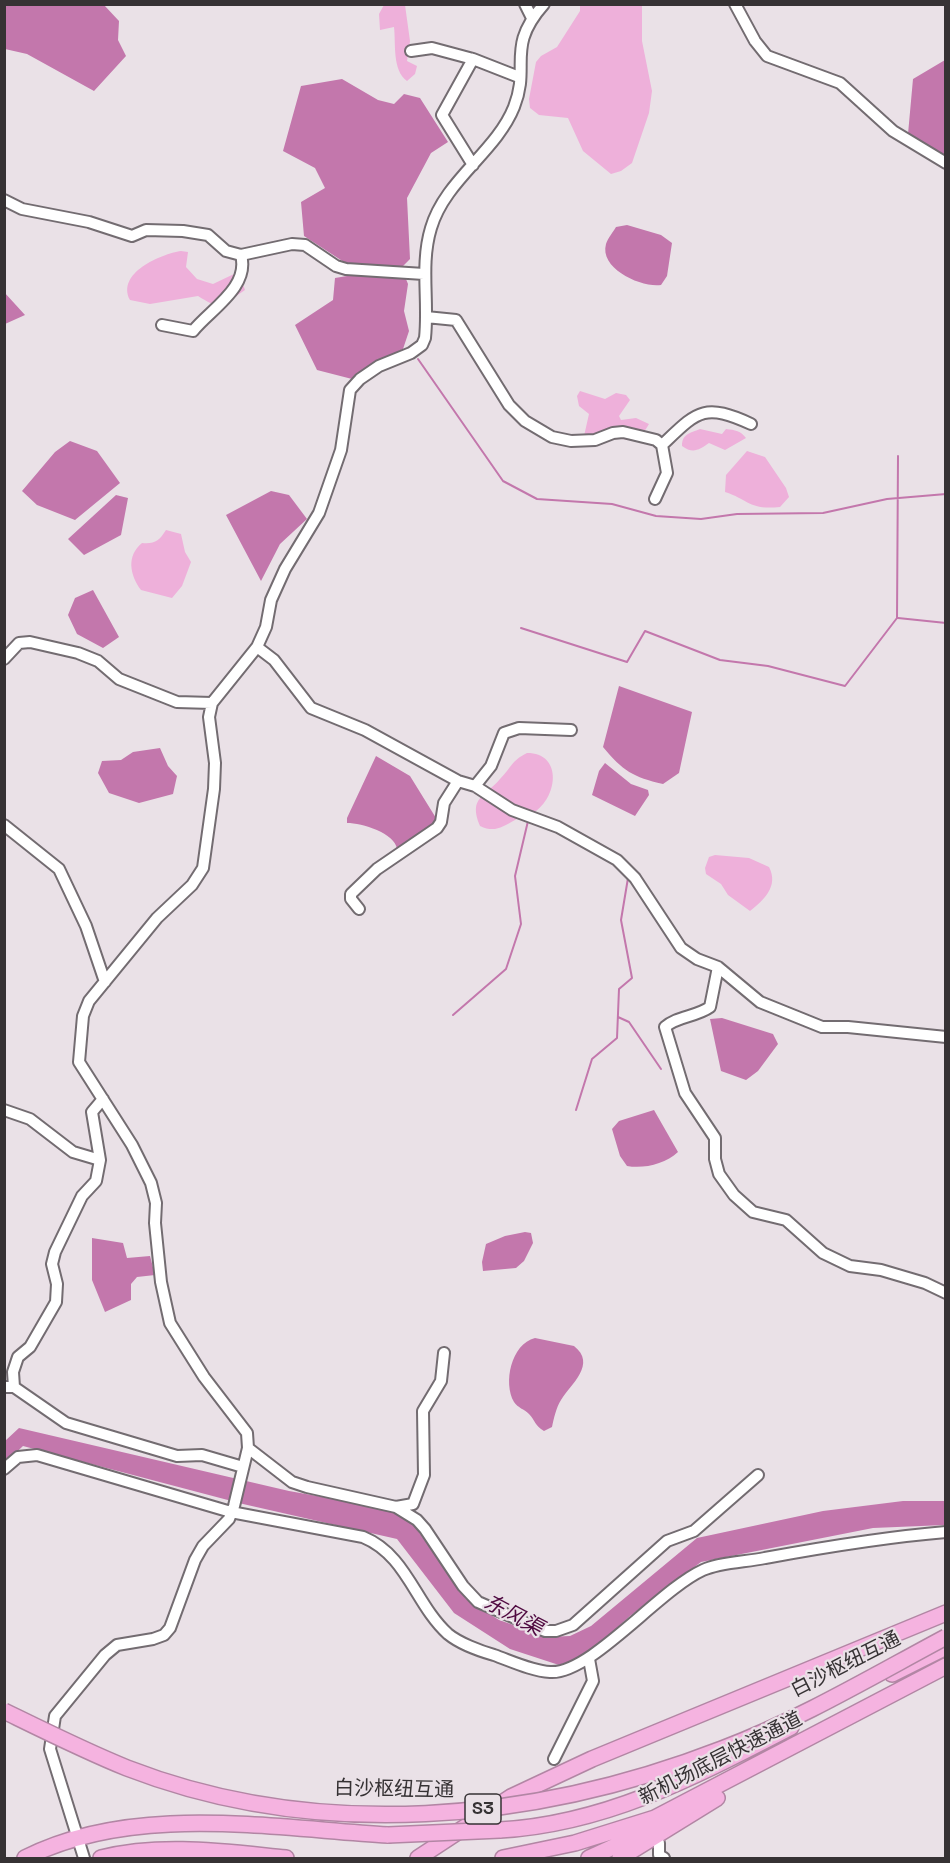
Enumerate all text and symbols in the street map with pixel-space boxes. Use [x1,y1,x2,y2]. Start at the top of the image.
water label: 东风渠 [479,1590,547,1642]
street label: 白沙枢纽互通 [787,1627,905,1703]
street label: 新机场底层快速通道 [635,1707,807,1811]
street label: 白沙枢纽互通 [334,1777,454,1803]
road number: S3 [465,1794,501,1824]

